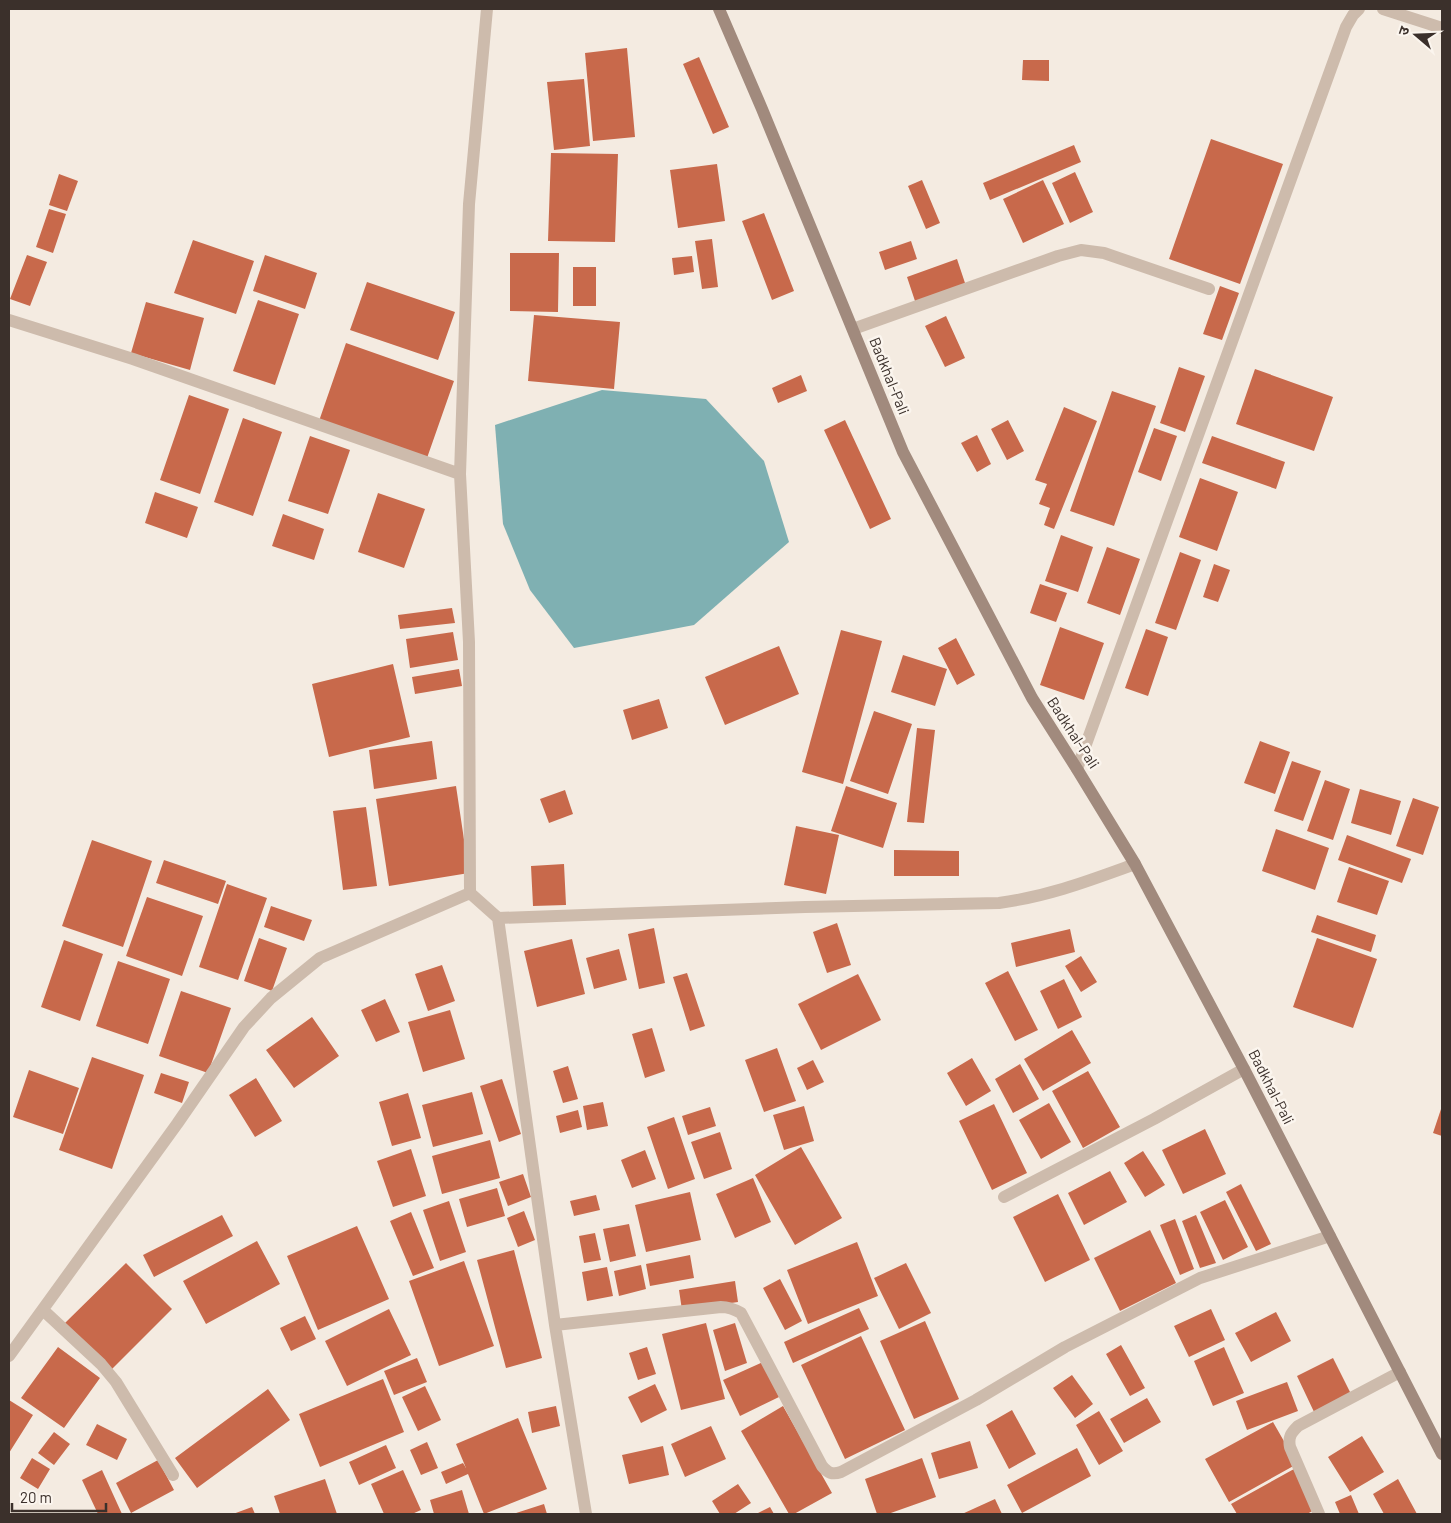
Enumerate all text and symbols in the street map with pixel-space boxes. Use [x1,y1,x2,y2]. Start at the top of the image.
north arrow [1391,10,1441,60]
text: उ [1394,23,1413,37]
street label: Badkhal-Pali [866,334,914,417]
street label: Badkhal-Pali [1044,693,1104,772]
street label: Badkhal-Pali [1245,1046,1298,1127]
scale bar [12,1480,106,1512]
text: 20 m [20,1488,52,1506]

